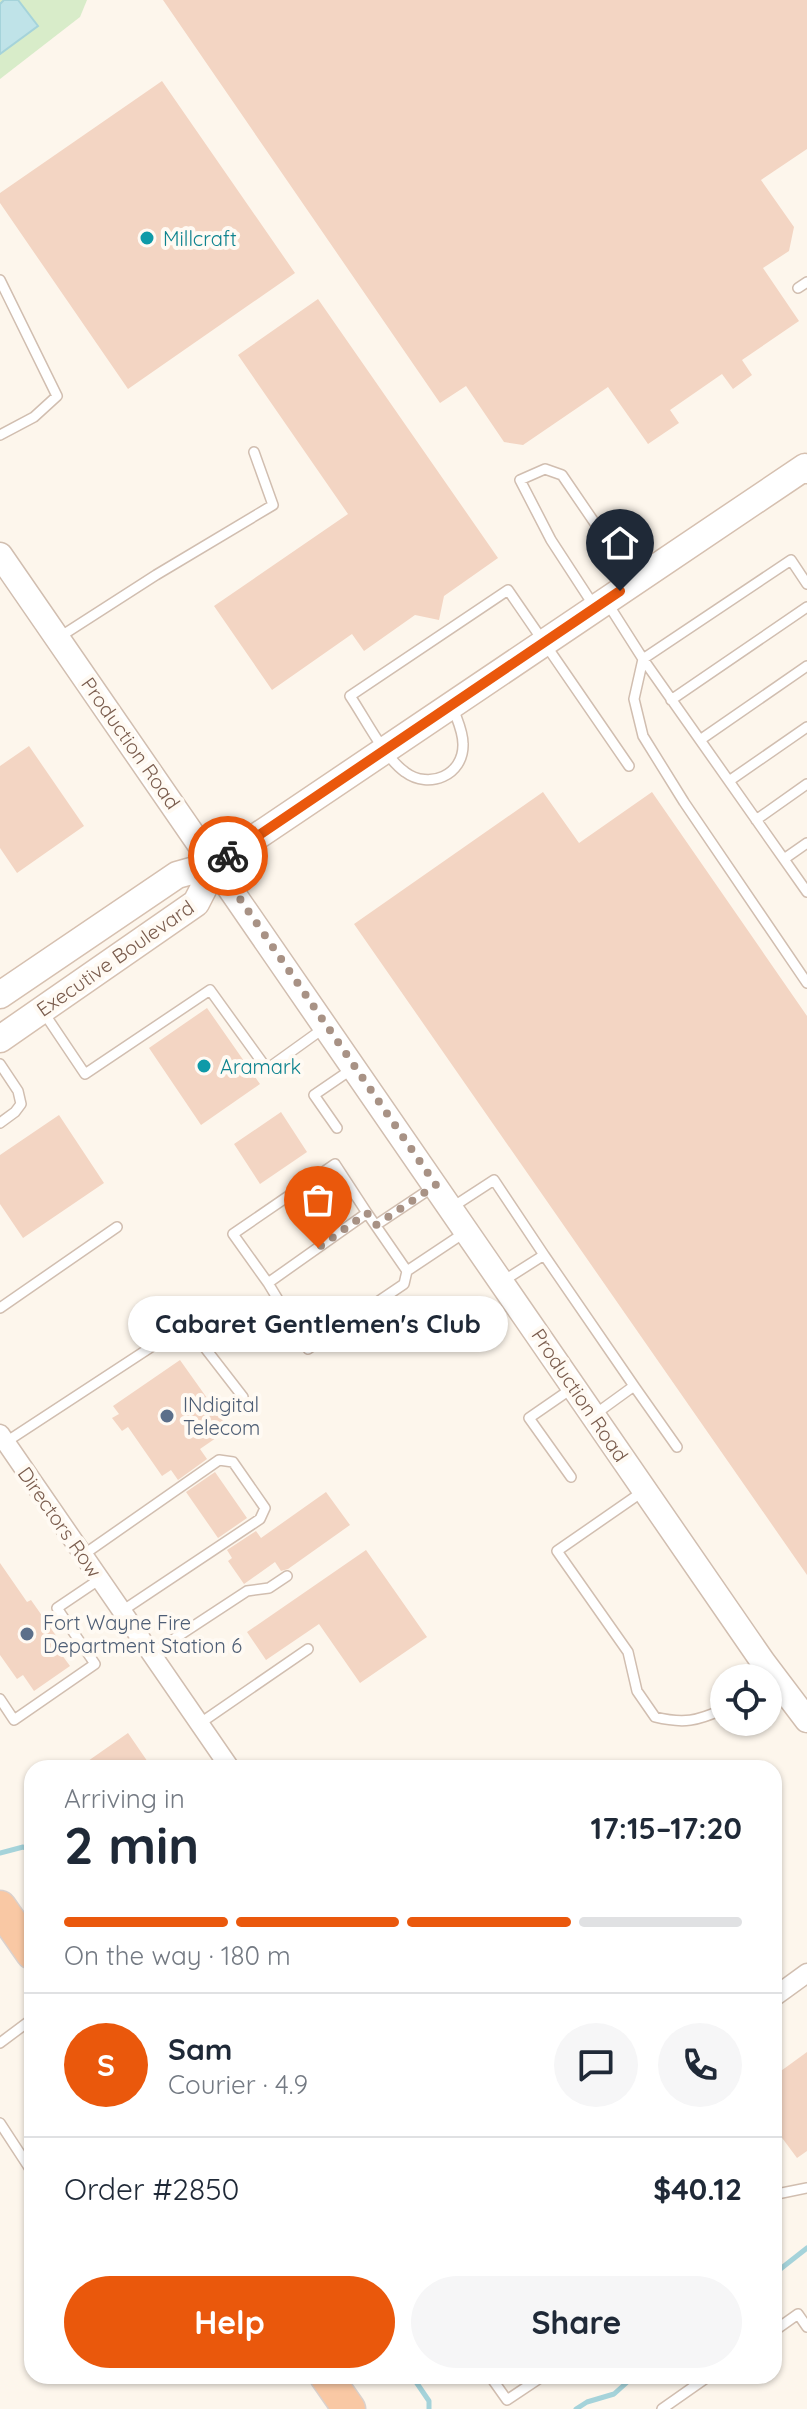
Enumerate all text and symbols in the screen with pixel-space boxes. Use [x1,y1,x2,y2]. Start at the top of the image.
place label: Millcraft [163,226,237,251]
marker: Millcraft [138,229,156,247]
pin [586,509,654,591]
icon: home [598,521,642,565]
street label: Production Road [76,672,186,814]
courier [188,816,268,896]
icon: bike [206,834,250,878]
street label: Executive Boulevard [32,894,198,1022]
place label: Aramark [220,1054,301,1079]
marker: Aramark [195,1057,213,1075]
pin [284,1166,352,1248]
icon: bag [296,1178,340,1222]
callout: Cabaret Gentlemen's Club [128,1296,508,1352]
text: Cabaret Gentlemen's Club [155,1307,481,1340]
street label: Production Road [526,1324,634,1466]
place label: INdigital Telecom [183,1392,260,1440]
marker: INdigital Telecom [158,1407,176,1425]
street label: Directors Row [13,1462,107,1582]
place label: Fort Wayne Fire Department Station 6 [43,1610,242,1658]
marker: Fort Wayne Fire Department Station 6 [18,1625,36,1643]
map controls [710,1664,782,1736]
button: locate [710,1664,782,1736]
text: Arriving in [64,1782,185,1815]
text: 17:15–17:20 [591,1809,742,1847]
text: 2 min [64,1812,199,1877]
text: On the way · 180 m [64,1939,291,1972]
button: chat [554,2023,638,2107]
button: phone [658,2023,742,2107]
text: Sam [168,2030,232,2068]
text: S [97,2046,115,2084]
text: Courier · 4.9 [168,2068,308,2101]
text: Order #2850 [64,2170,239,2208]
text: $40.12 [653,2170,742,2208]
button: Help [64,2276,395,2368]
button: Share [411,2276,742,2368]

